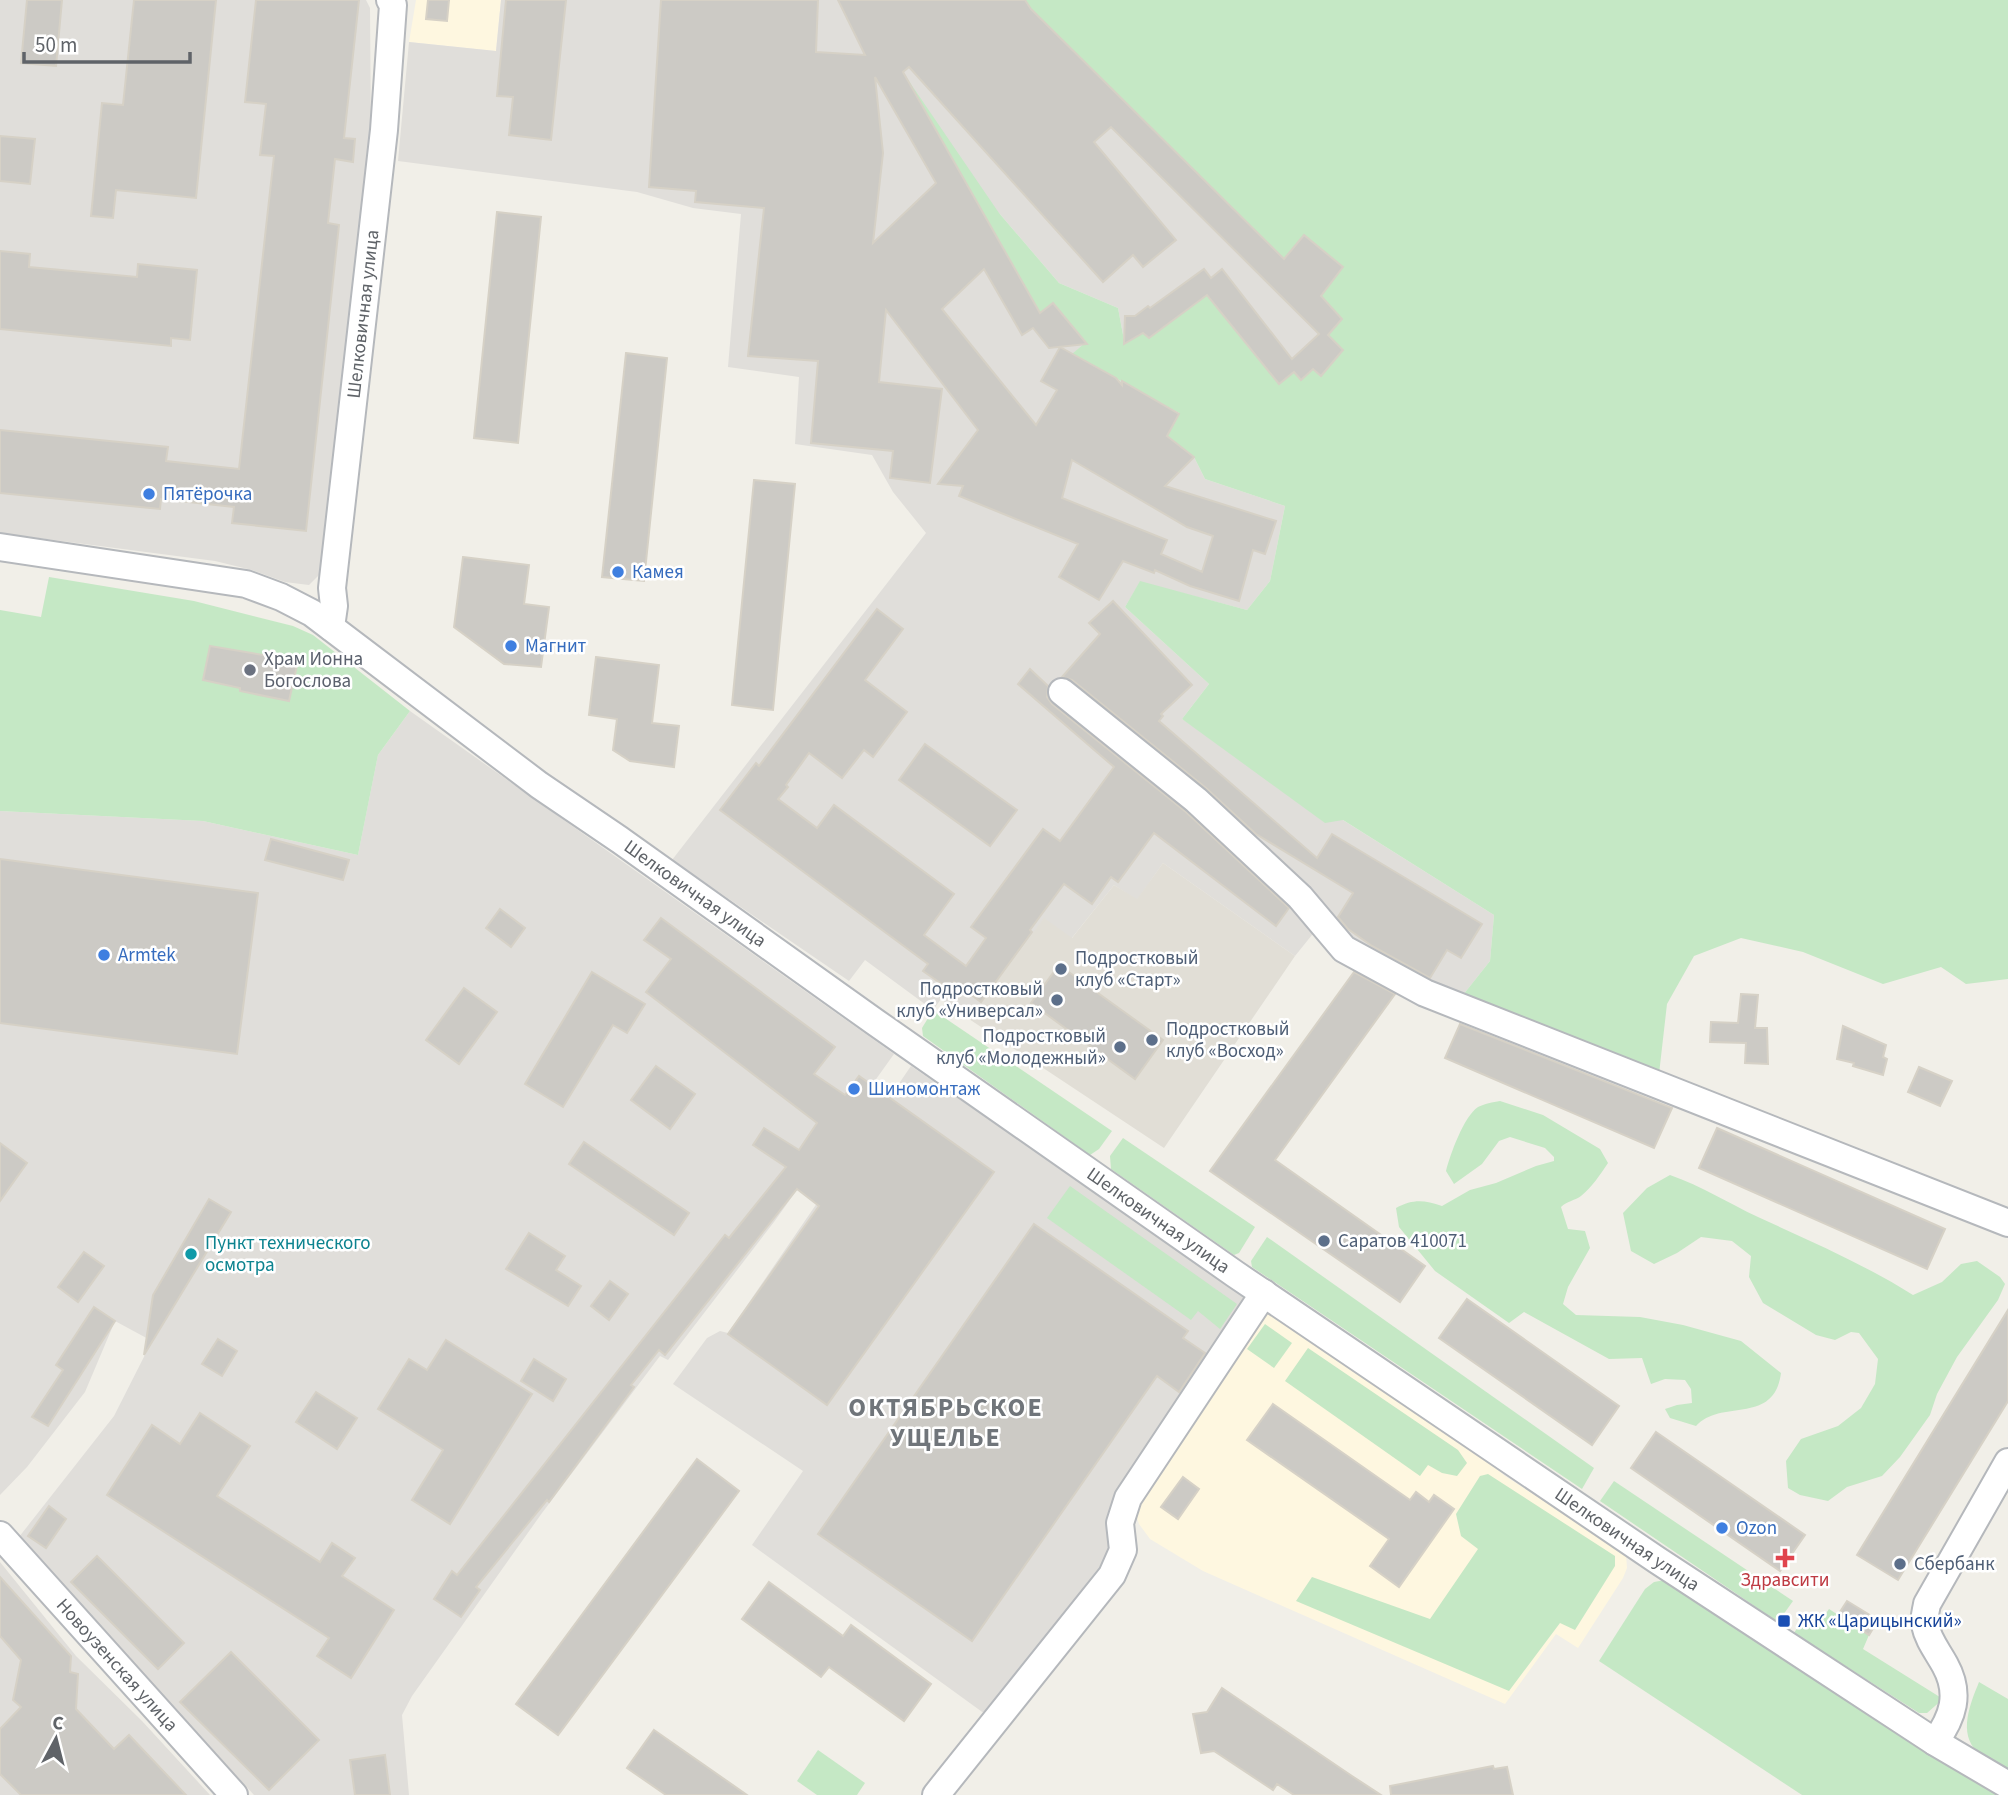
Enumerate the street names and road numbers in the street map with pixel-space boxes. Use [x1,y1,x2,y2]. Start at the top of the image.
street label: Шелковичная улица [340,228,386,400]
street label: Шелковичная улица [618,833,772,954]
street label: Шелковичная улица [1081,1161,1236,1280]
street label: Шелковичная улица [1549,1481,1705,1598]
street label: Новоузенская улица [50,1593,184,1738]

